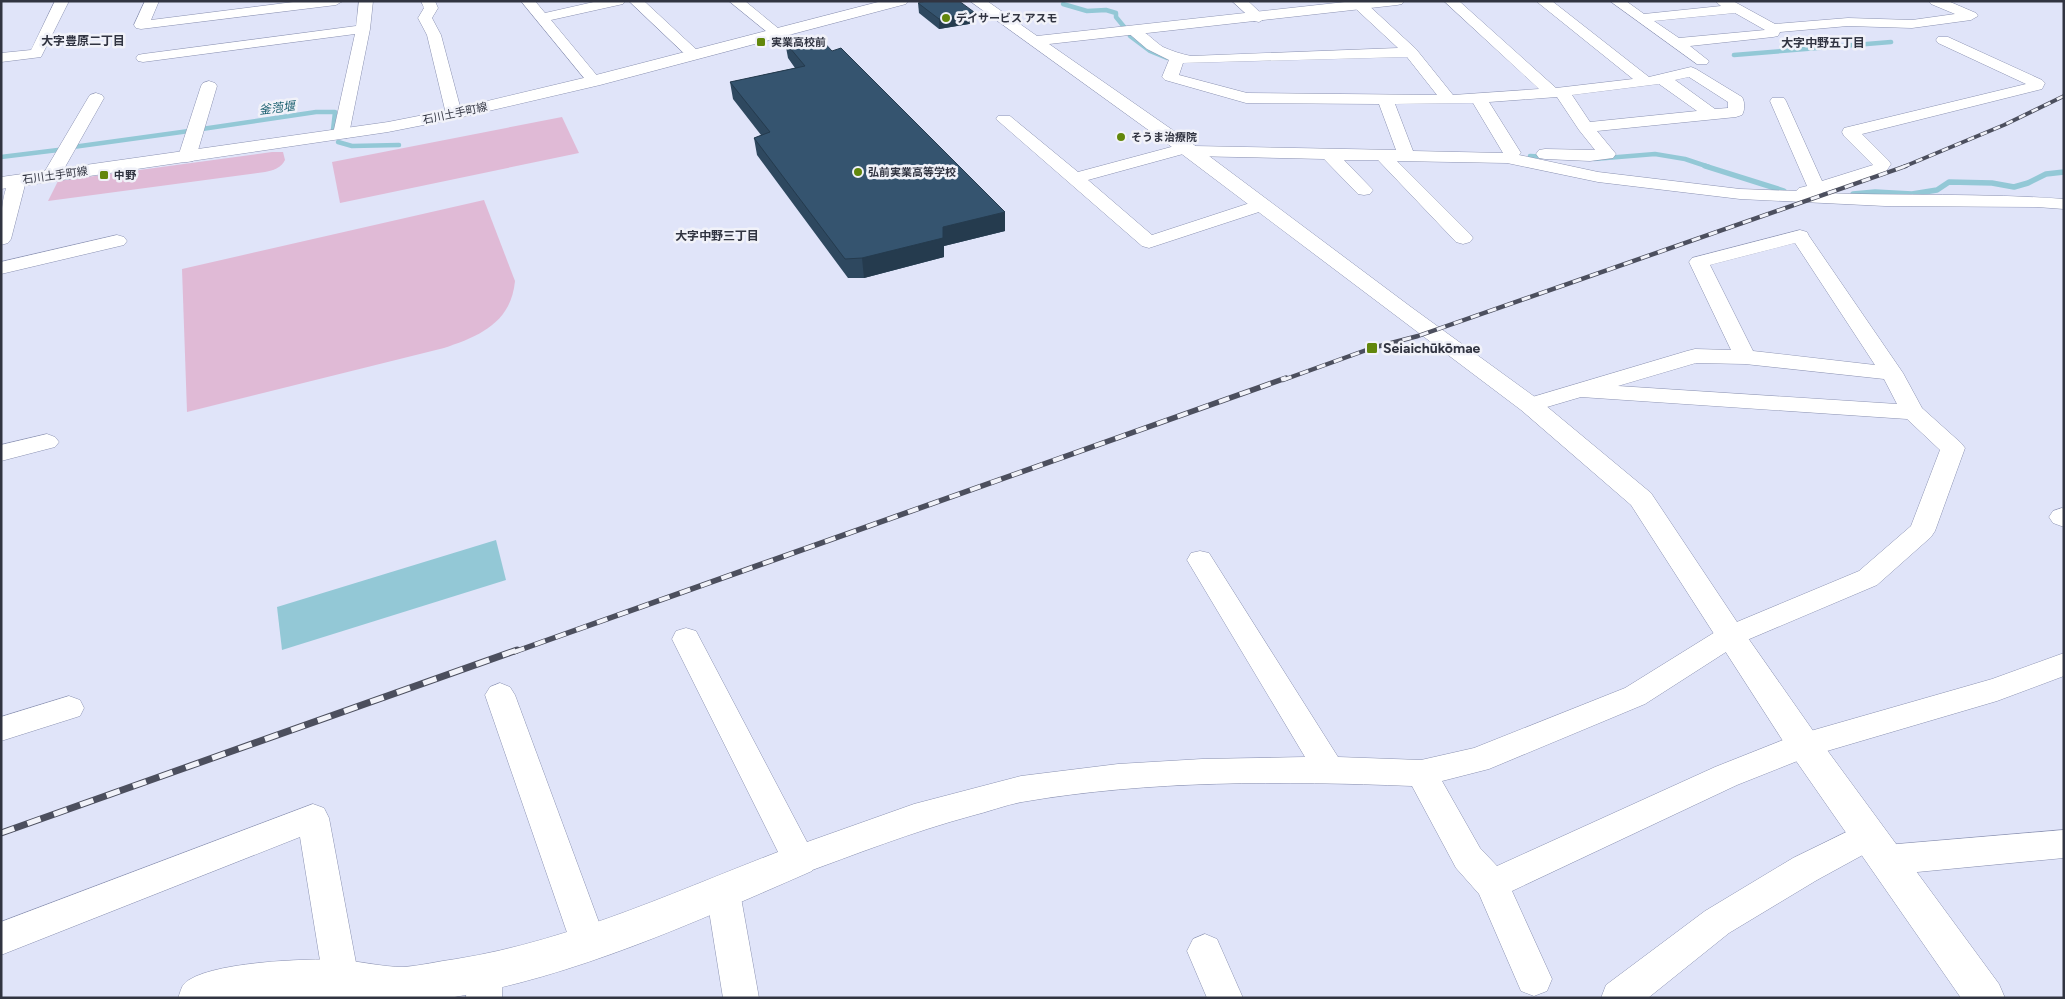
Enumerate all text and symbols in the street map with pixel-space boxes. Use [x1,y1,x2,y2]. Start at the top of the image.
marker: デイサービス アスモ [940,12,952,24]
place label: デイサービス アスモ [956,12,1058,25]
district label: 大字豊原二丁目 [41,34,125,48]
marker: 実業高校前 [755,36,767,48]
place label: 実業高校前 [771,36,826,49]
district label: 大字中野五丁目 [1781,36,1865,50]
water label: 釜萢堰 [258,99,298,117]
street label: 石川土手町線 [421,100,489,127]
marker: そうま治療院 [1115,131,1127,143]
place label: そうま治療院 [1131,131,1197,144]
street label: 石川土手町線 [21,164,89,187]
marker: 弘前実業高等学校 [852,166,864,178]
place label: 弘前実業高等学校 [868,166,956,179]
marker: 中野 [98,169,110,181]
place label: 中野 [114,169,137,182]
district label: 大字中野三丁目 [675,229,759,243]
place label: Seiaichūkōmae [1383,340,1481,357]
marker: Seiaichūkōmae [1365,341,1379,355]

